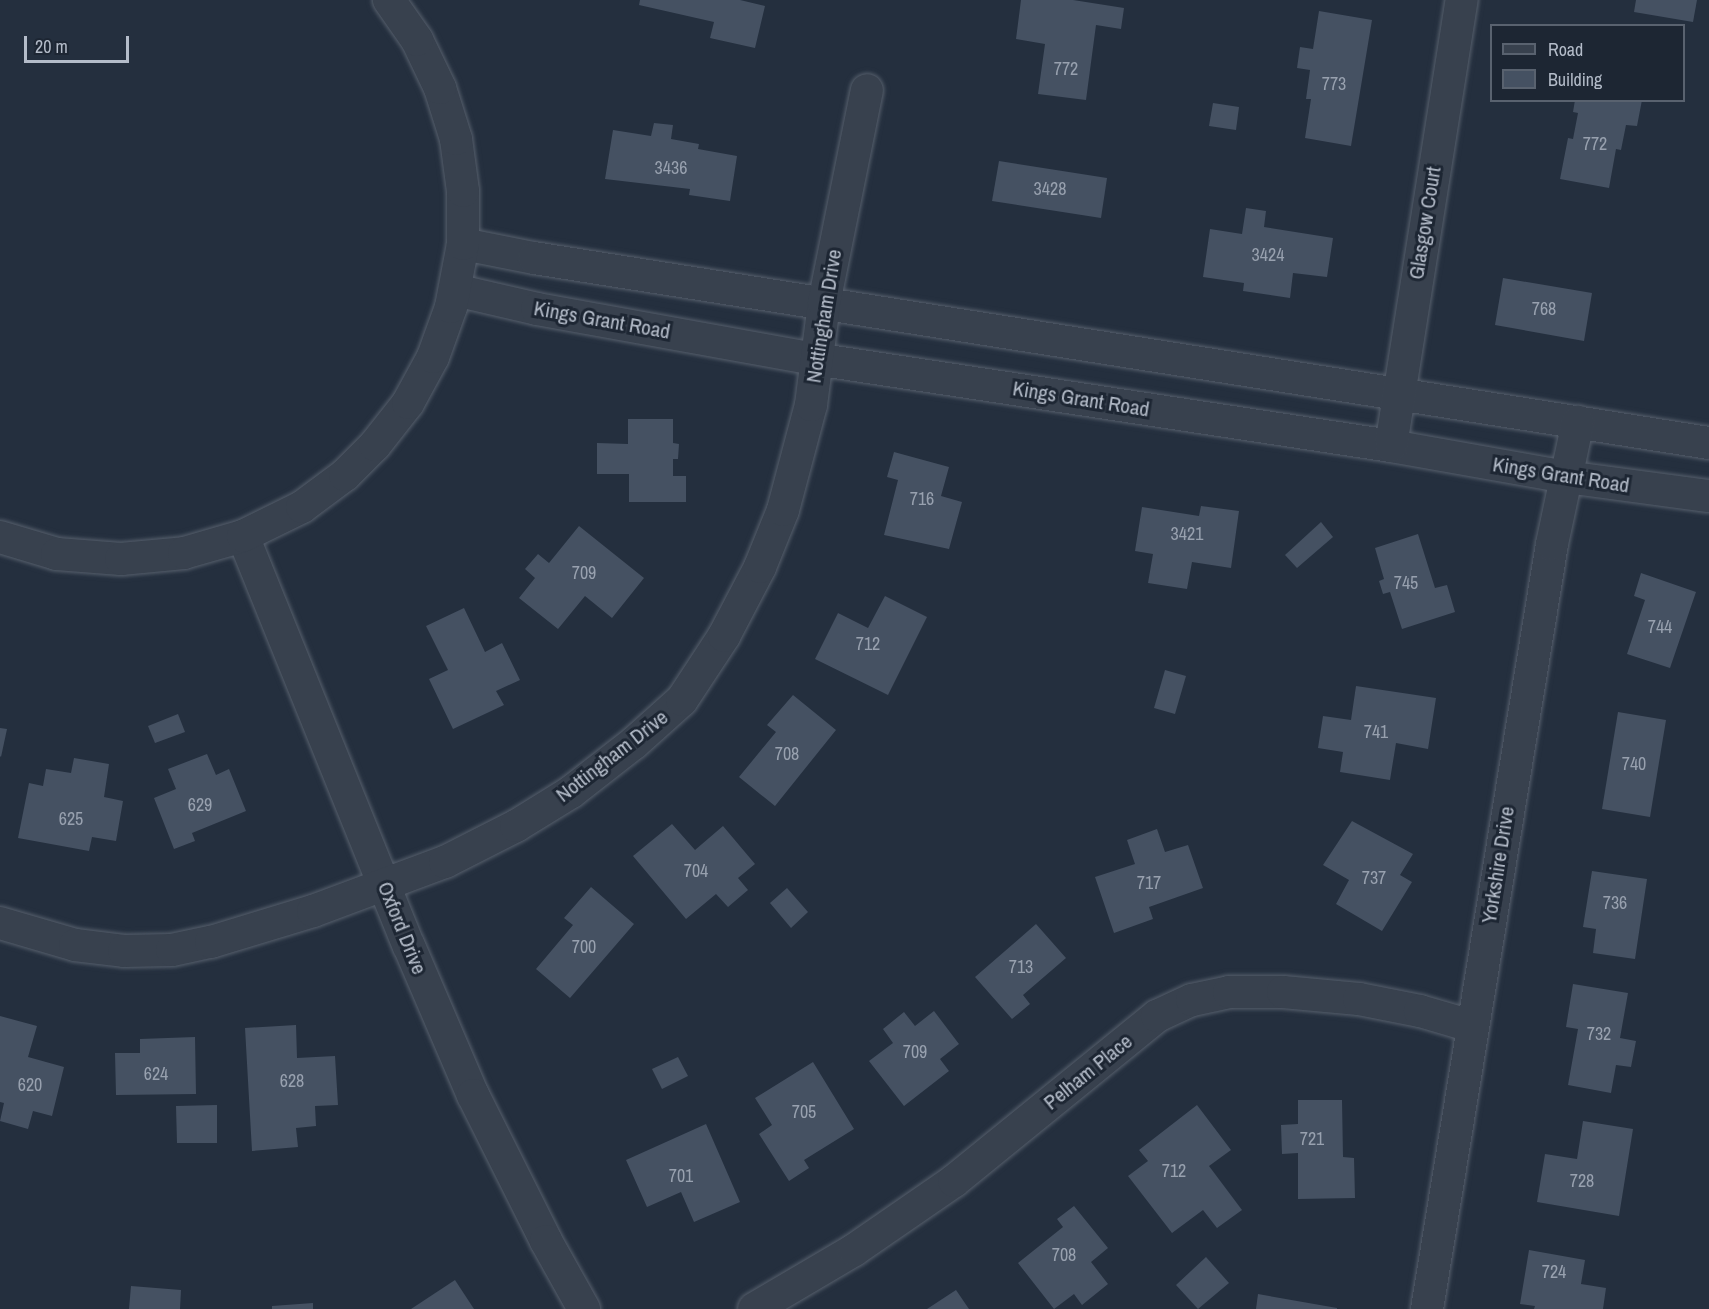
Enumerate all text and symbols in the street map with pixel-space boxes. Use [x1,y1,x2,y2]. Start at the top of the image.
scale bar [27,24,132,62]
legend [1490,24,1685,102]
text: 20 m [35,34,68,59]
text: Road [1548,37,1583,62]
house number: 772 [1054,58,1078,80]
text: Building [1548,67,1602,92]
house number: 773 [1322,73,1346,95]
house number: 772 [1583,133,1607,155]
house number: 3436 [655,157,687,179]
street label: Glasgow Court [1404,165,1446,281]
house number: 3428 [1034,178,1066,200]
house number: 3424 [1252,244,1284,266]
street label: Nottingham Drive [801,247,847,385]
street label: Kings Grant Road [532,296,672,344]
house number: 768 [1532,298,1556,320]
street label: Kings Grant Road [1011,376,1151,422]
street label: Kings Grant Road [1491,452,1631,498]
house number: 716 [910,488,934,510]
house number: 3421 [1171,523,1203,545]
house number: 709 [572,562,596,584]
house number: 745 [1394,572,1418,594]
house number: 744 [1648,616,1672,638]
house number: 712 [856,633,880,655]
street label: Nottingham Drive [551,705,673,807]
house number: 741 [1364,721,1388,743]
house number: 708 [775,743,799,765]
house number: 740 [1622,753,1646,775]
house number: 629 [188,794,212,816]
street label: Yorkshire Drive [1476,805,1520,925]
house number: 625 [59,808,83,830]
house number: 704 [684,860,708,882]
house number: 737 [1362,867,1386,889]
house number: 717 [1137,872,1161,894]
street label: Oxford Drive [372,878,432,978]
house number: 736 [1603,892,1627,914]
house number: 700 [572,936,596,958]
house number: 713 [1009,956,1033,978]
house number: 732 [1587,1023,1611,1045]
street label: Pelham Place [1039,1029,1137,1115]
house number: 709 [903,1041,927,1063]
house number: 624 [144,1063,168,1085]
house number: 628 [280,1070,304,1092]
house number: 620 [18,1074,42,1096]
house number: 705 [792,1101,816,1123]
house number: 721 [1300,1128,1324,1150]
house number: 712 [1162,1160,1186,1182]
house number: 701 [669,1165,693,1187]
house number: 728 [1570,1170,1594,1192]
house number: 708 [1052,1244,1076,1266]
house number: 724 [1542,1261,1566,1283]

